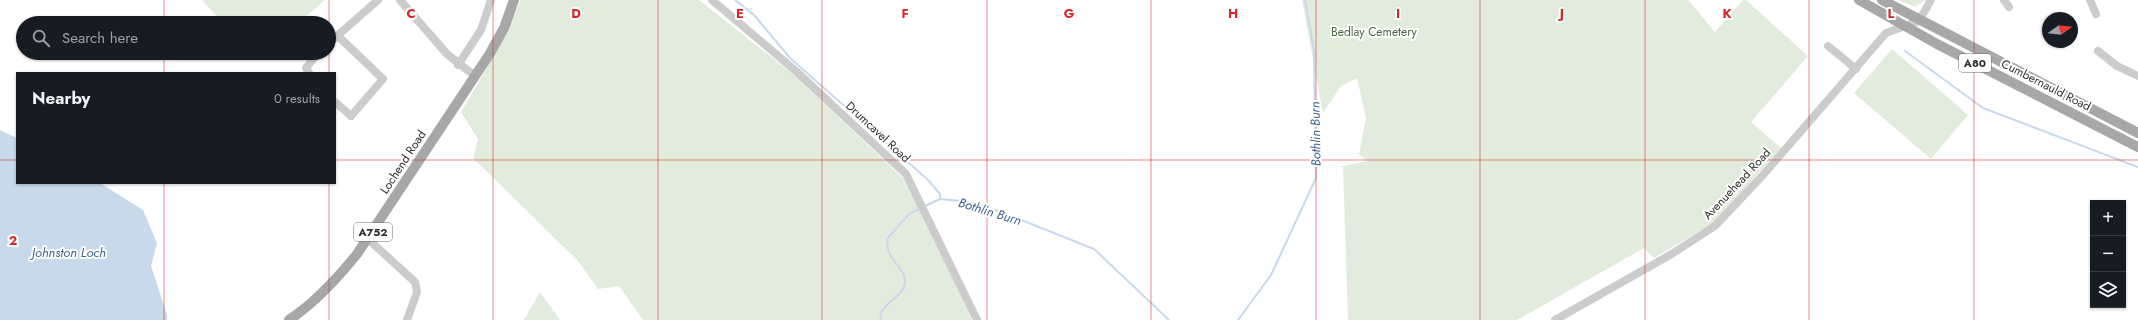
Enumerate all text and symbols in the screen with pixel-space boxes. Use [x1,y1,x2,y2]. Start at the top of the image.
text: C [406,4,416,23]
text: D [571,4,581,23]
text: E [736,4,744,23]
text: F [901,4,909,23]
text: G [1064,4,1075,23]
text: H [1228,4,1238,23]
text: I [1396,4,1400,23]
text: J [1557,4,1564,23]
text: K [1722,4,1732,23]
text: L [1888,4,1895,23]
north arrow [2042,12,2078,48]
search box [16,16,336,60]
park label: Bedlay Cemetery [1331,23,1418,41]
icon: search [30,27,52,49]
text: Search here [62,27,138,49]
road number: A80 [1959,54,1991,72]
street label: Cumbernauld Road [1998,55,2094,115]
text: Nearby [32,86,90,110]
text: 0 results [274,89,320,108]
street label: Drumcavel Road [842,97,914,167]
water label: Bothlin Burn [1305,101,1326,167]
street label: Lochend Road [376,127,430,197]
street label: Avenuehead Road [1699,144,1775,224]
water label: Bothlin Burn [956,193,1024,230]
map controls [2090,200,2126,308]
button: + [2090,200,2126,236]
road number: A752 [354,223,392,241]
text: 2 [9,231,17,250]
button: − [2090,236,2126,272]
water label: Johnston Loch [29,243,106,262]
button: layers [2090,272,2126,308]

